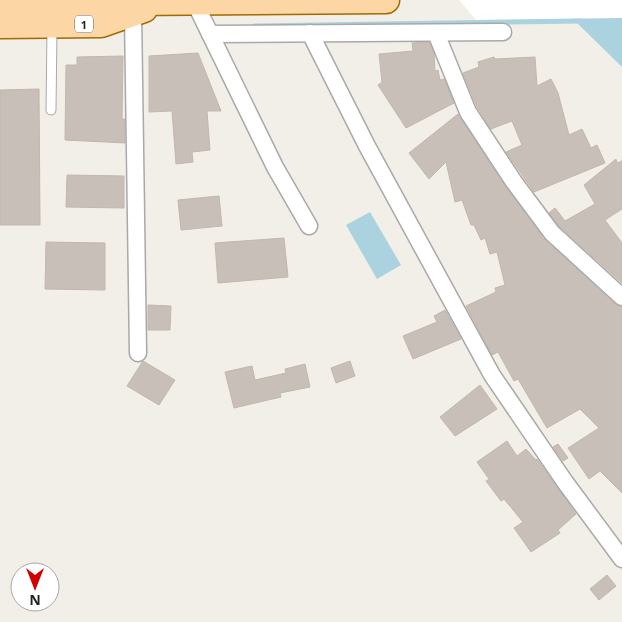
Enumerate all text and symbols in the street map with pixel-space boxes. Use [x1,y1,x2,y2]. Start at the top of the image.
road number: 1 [75,15,93,32]
north arrow [10,562,60,612]
text: N [29,591,41,610]

